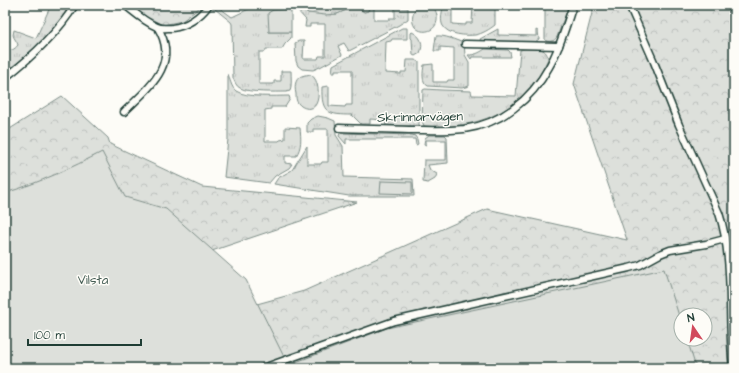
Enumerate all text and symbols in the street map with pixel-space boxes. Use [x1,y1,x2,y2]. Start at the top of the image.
street label: Skrinnarvägen [377,107,464,128]
park label: Vilsta [78,271,109,289]
north arrow [673,307,713,347]
text: N [686,310,696,326]
scale bar [28,321,141,347]
text: 100 m [34,327,65,344]

